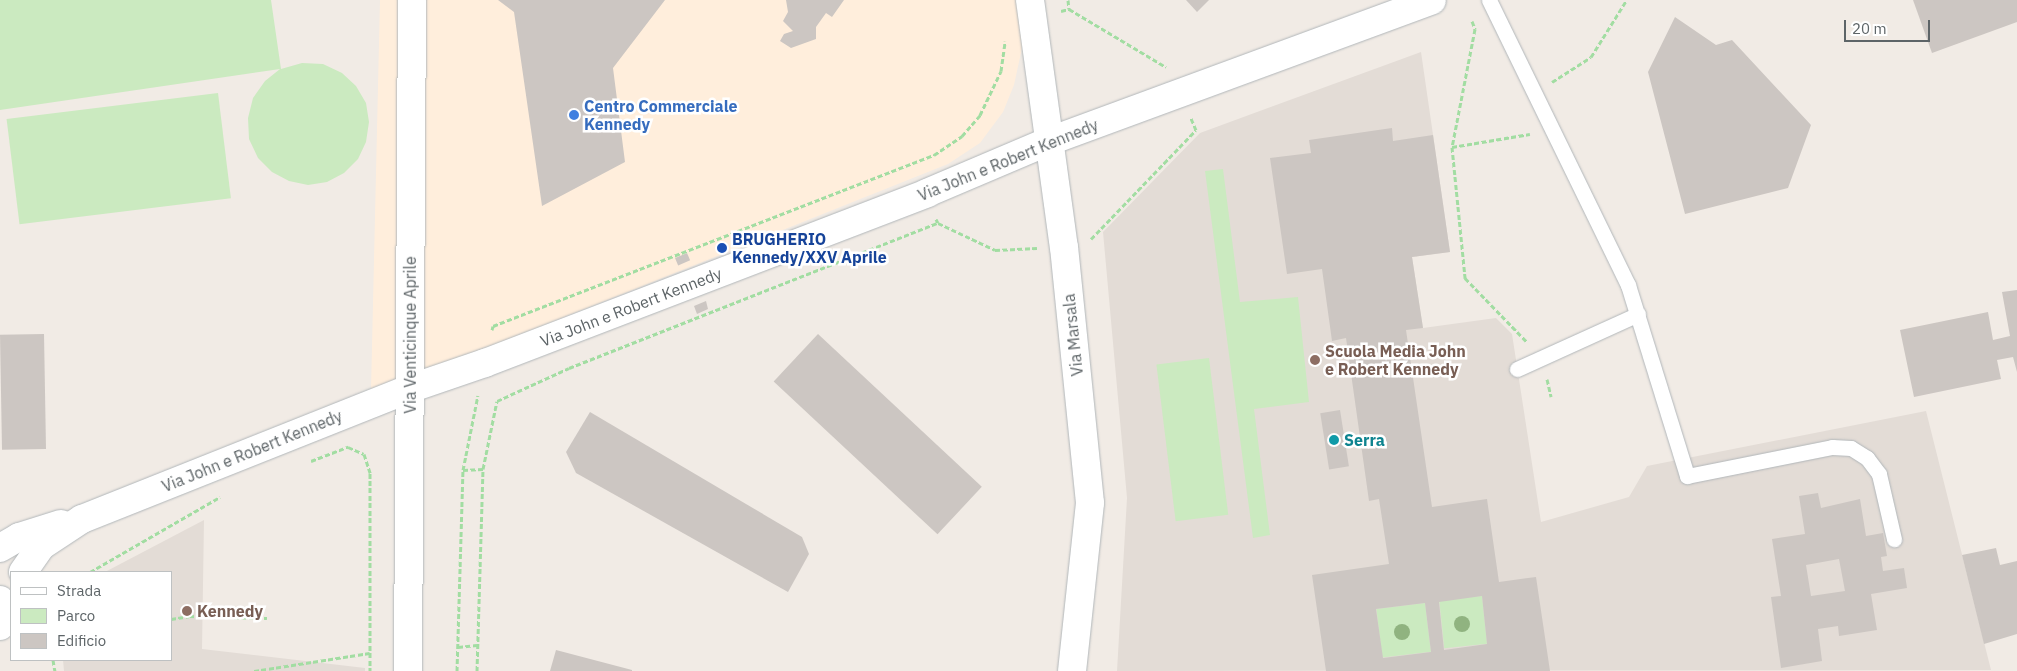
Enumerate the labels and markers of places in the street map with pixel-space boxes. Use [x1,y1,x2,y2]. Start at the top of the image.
place label: Centro Commerciale Kennedy [584,96,737,134]
marker: Centro Commerciale Kennedy [568,109,580,121]
place label: BRUGHERIO Kennedy/XXV Aprile [732,229,887,267]
marker: BRUGHERIO Kennedy/XXV Aprile [716,242,728,254]
place label: Scuola Media John e Robert Kennedy [1325,341,1466,379]
marker: Scuola Media John e Robert Kennedy [1309,354,1321,366]
place label: Serra [1344,430,1385,450]
marker: Serra [1328,434,1340,446]
place label: Kennedy [197,601,263,621]
marker: Kennedy [181,605,193,617]

